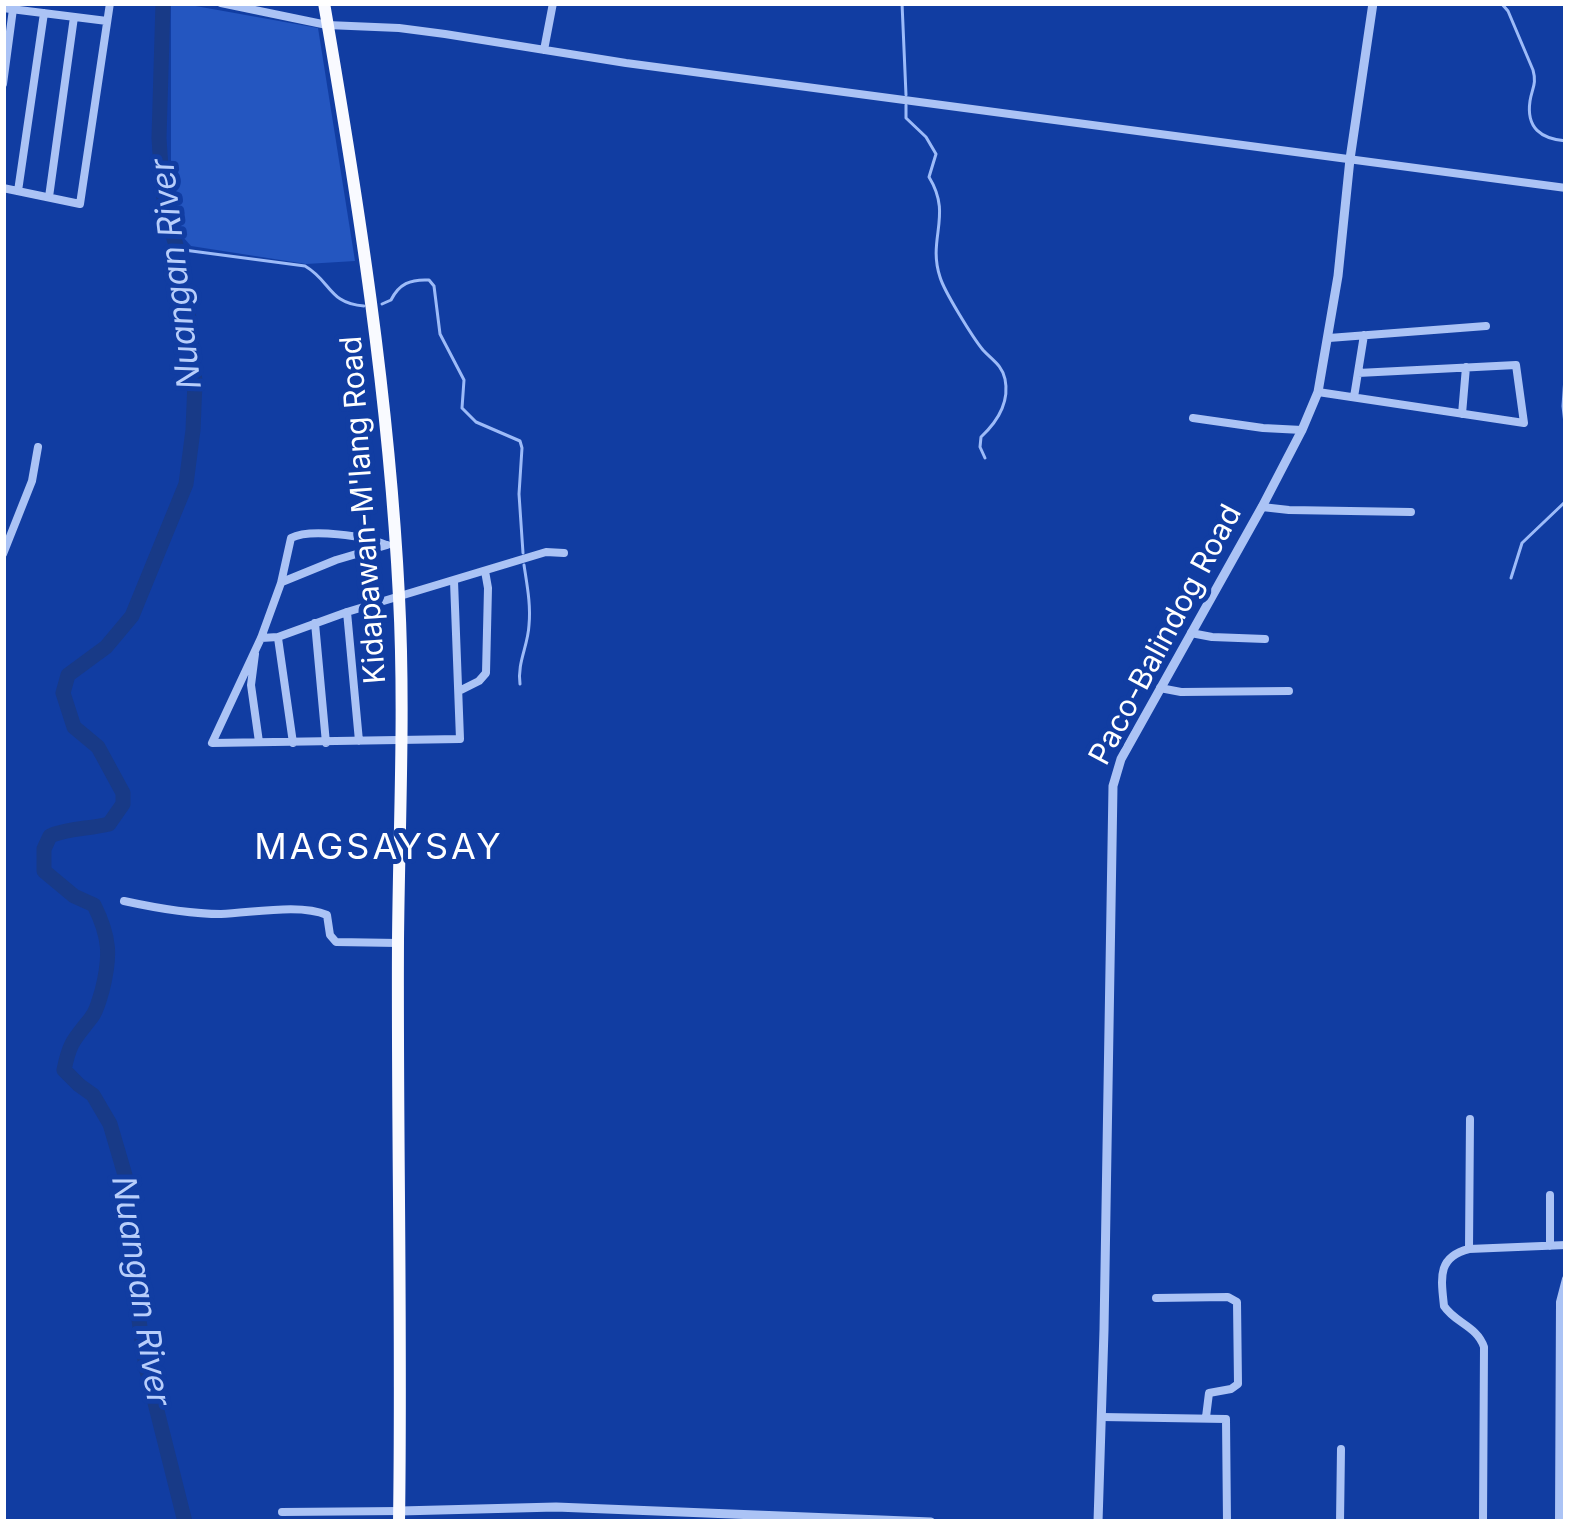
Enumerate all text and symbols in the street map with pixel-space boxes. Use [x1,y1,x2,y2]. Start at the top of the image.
water label: Nuangan River [143,156,211,392]
street label: Kidapawan-M'lang Road [334,335,394,685]
street label: Paco-Balindog Road [1082,499,1250,771]
district label: MAGSAYSAY [254,826,504,870]
water label: Nuangan River [102,1173,178,1409]

